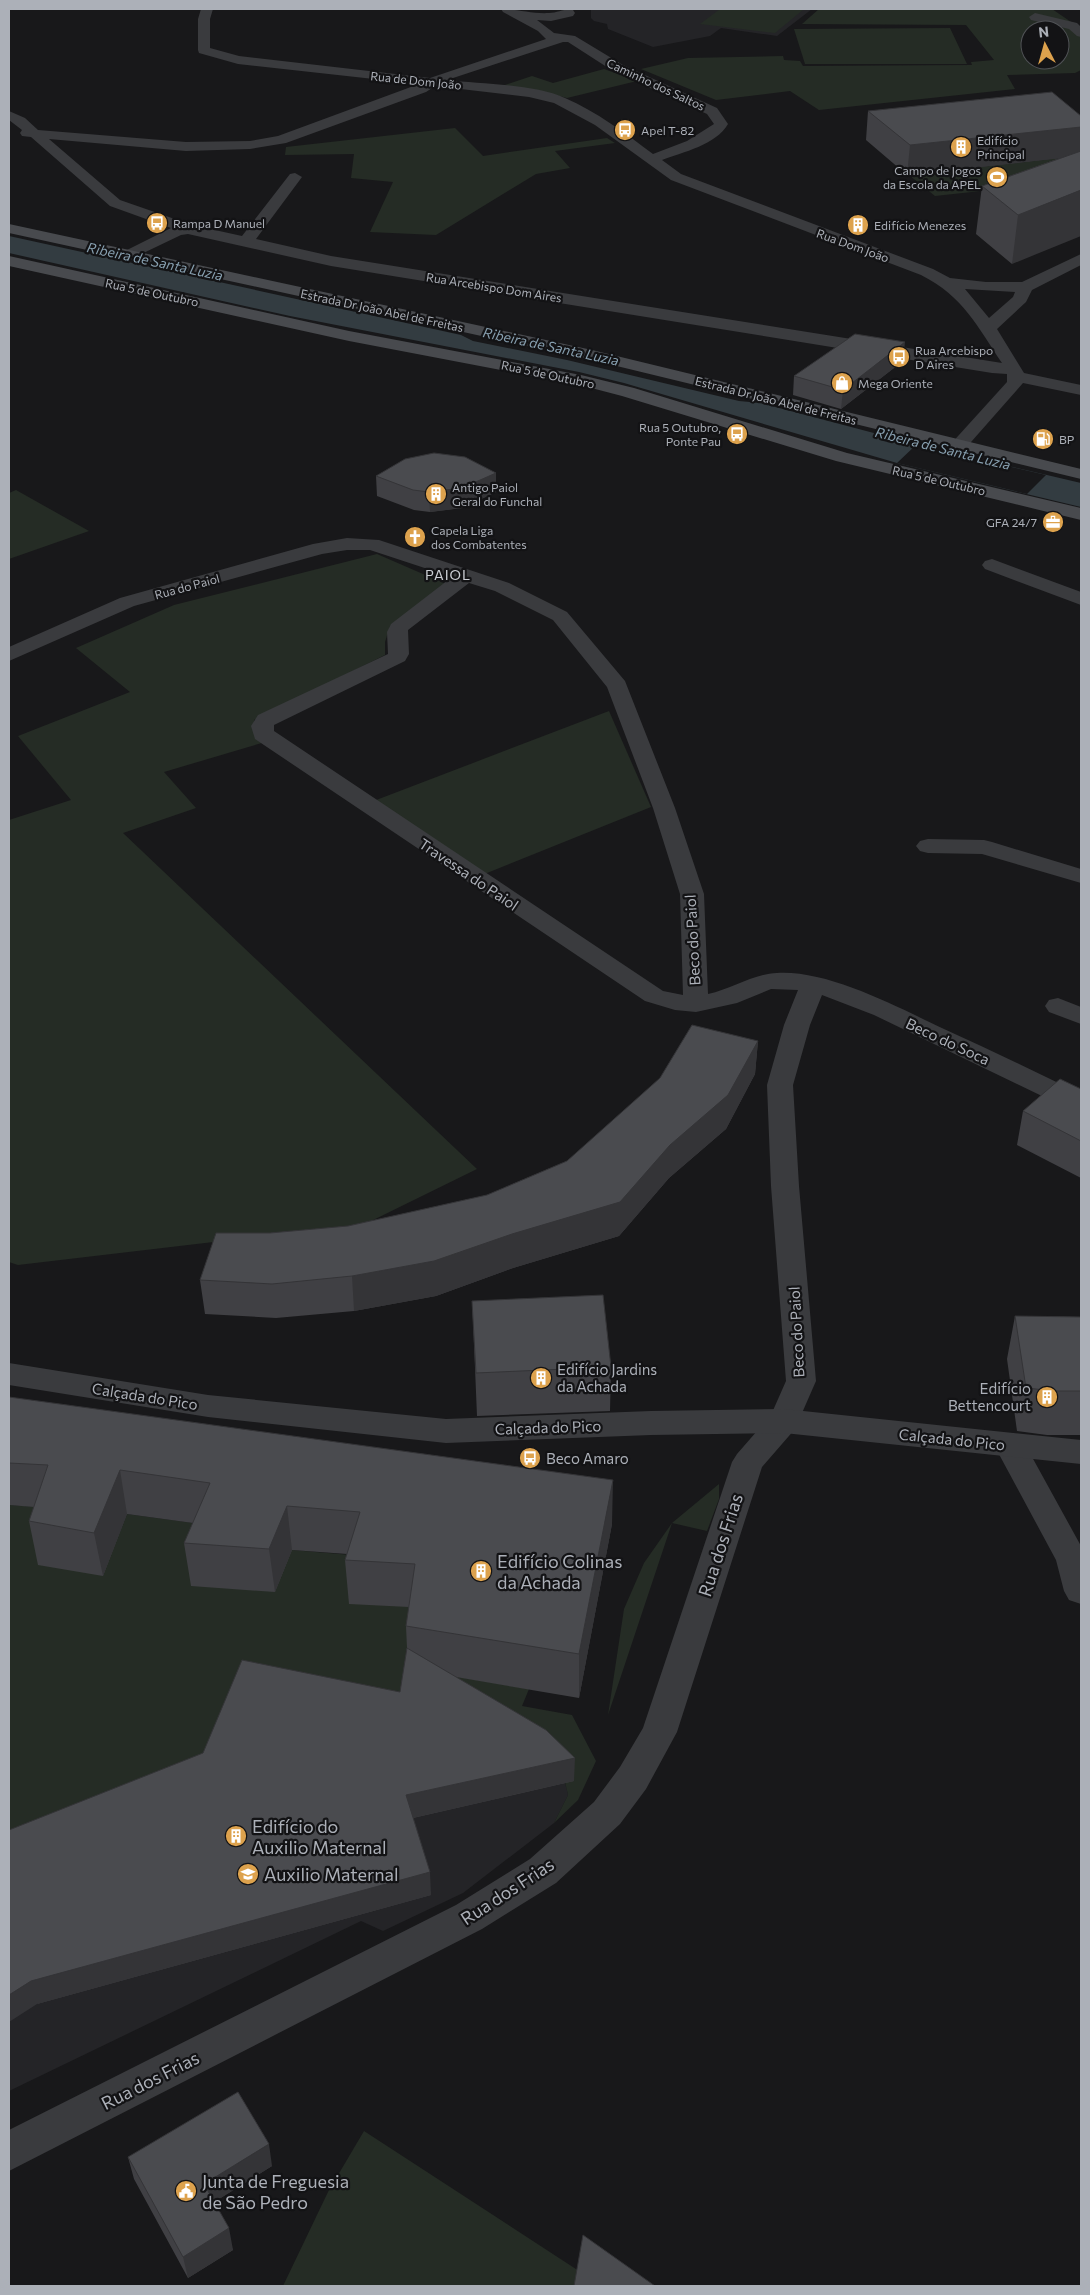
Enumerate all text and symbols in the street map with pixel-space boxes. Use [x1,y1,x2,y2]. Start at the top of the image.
north arrow [1020,20,1070,70]
text: N [1037,23,1050,41]
street label: Caminho dos Saltos [605,55,707,113]
street label: Rua de Dom João [370,68,462,93]
bus stop icon: Apel T-82 [613,118,637,142]
place label: Apel T-82 [641,123,694,137]
place label: Edifício Principal [977,133,1025,161]
building icon: Edifício Principal [949,135,973,159]
place label: Campo de Jogos da Escola da APEL [883,163,981,191]
sports icon: Campo de Jogos da Escola da APEL [985,165,1009,189]
bus stop icon: Rampa D Manuel [145,211,169,235]
building icon: Edifício Menezes [846,213,870,237]
place label: Rampa D Manuel [173,216,265,230]
place label: Edifício Menezes [874,218,966,232]
street label: Rua Dom João [815,225,891,266]
water label: Ribeira de Santa Luzia [85,238,225,284]
street label: Rua Arcebispo Dom Aires [425,269,563,305]
street label: Rua 5 de Outubro [104,275,200,309]
street label: Estrada Dr João Abel de Freitas [299,286,465,335]
water label: Ribeira de Santa Luzia [481,323,621,369]
place label: Rua Arcebispo D Aires [915,343,993,371]
bus stop icon: Rua Arcebispo D Aires [887,345,911,369]
street label: Rua 5 de Outubro [500,357,596,391]
shop icon: Mega Oriente [830,371,854,395]
street label: Estrada Dr João Abel de Freitas [693,373,858,428]
place label: Mega Oriente [858,376,933,390]
place label: Rua 5 Outubro, Ponte Pau [639,420,721,448]
bus stop icon: Rua 5 Outubro, Ponte Pau [725,422,749,446]
water label: Ribeira de Santa Luzia [874,423,1012,473]
fuel station icon: BP [1031,427,1055,451]
place label: BP [1059,432,1075,446]
street label: Rua 5 de Outubro [891,462,987,498]
place label: Antigo Paiol Geral do Funchal [452,480,542,508]
building icon: Antigo Paiol Geral do Funchal [424,482,448,506]
office icon: GFA 24/7 [1041,510,1065,534]
place label: GFA 24/7 [986,515,1037,529]
place label: Capela Liga dos Combatentes [431,523,527,551]
church icon: Capela Liga dos Combatentes [403,525,427,549]
district label: PAIOL [425,566,471,583]
street label: Rua do Paiol [153,571,221,601]
street label: Travessa do Paiol [416,834,522,914]
street label: Beco do Paiol [681,894,703,986]
street label: Beco do Soca [903,1014,993,1068]
street label: Beco do Paiol [785,1286,807,1378]
place label: Edifício Jardins da Achada [557,1360,657,1395]
building icon: Edifício Jardins da Achada [529,1366,553,1390]
street label: Calçada do Pico [91,1379,199,1413]
place label: Edifício Bettencourt [948,1379,1031,1414]
building icon: Edifício Bettencourt [1035,1385,1059,1409]
street label: Calçada do Pico [494,1416,602,1438]
street label: Calçada do Pico [898,1424,1006,1454]
bus stop icon: Beco Amaro [518,1446,542,1470]
place label: Beco Amaro [546,1449,629,1467]
street label: Rua dos Frias [693,1491,747,1599]
place label: Edifício Colinas da Achada [497,1550,622,1593]
building icon: Edifício Colinas da Achada [469,1559,493,1583]
place label: Edifício do Auxilio Maternal [252,1815,387,1858]
building icon: Edifício do Auxilio Maternal [224,1824,248,1848]
street label: Rua dos Frias [456,1853,558,1929]
school or university icon: Auxilio Maternal [236,1862,260,1886]
place label: Auxilio Maternal [264,1863,399,1885]
street label: Rua dos Frias [97,2046,203,2114]
place label: Junta de Freguesia de São Pedro [202,2170,349,2213]
public building icon: Junta de Freguesia de São Pedro [174,2179,198,2203]

